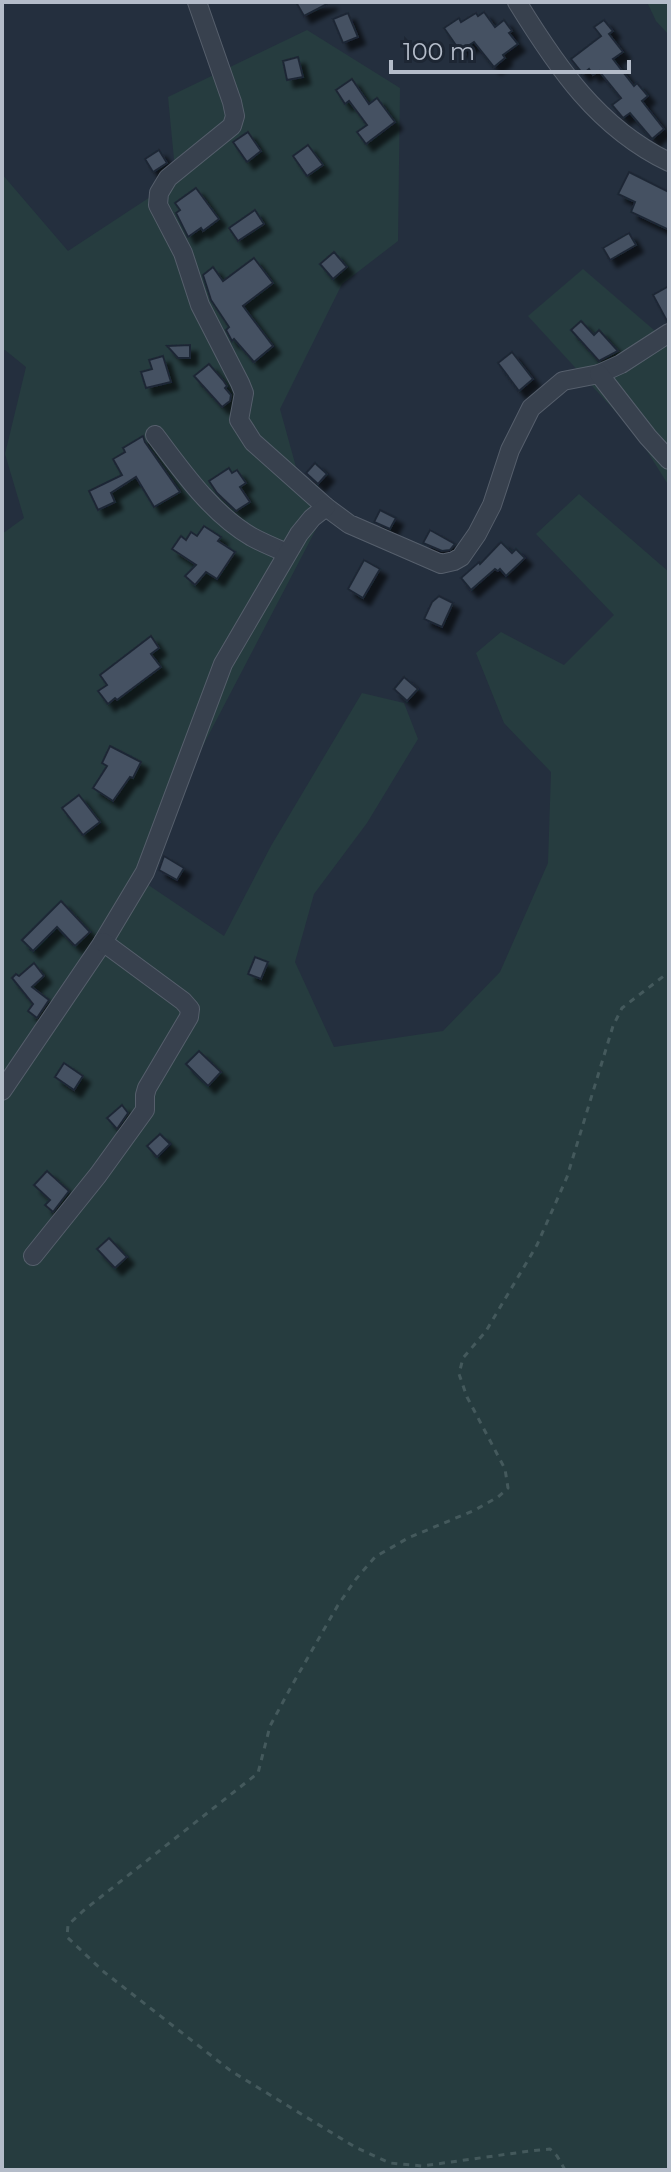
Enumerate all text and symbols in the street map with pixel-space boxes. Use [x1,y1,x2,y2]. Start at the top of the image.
scale bar [391,24,629,74]
text: 100 m [403,37,475,66]

